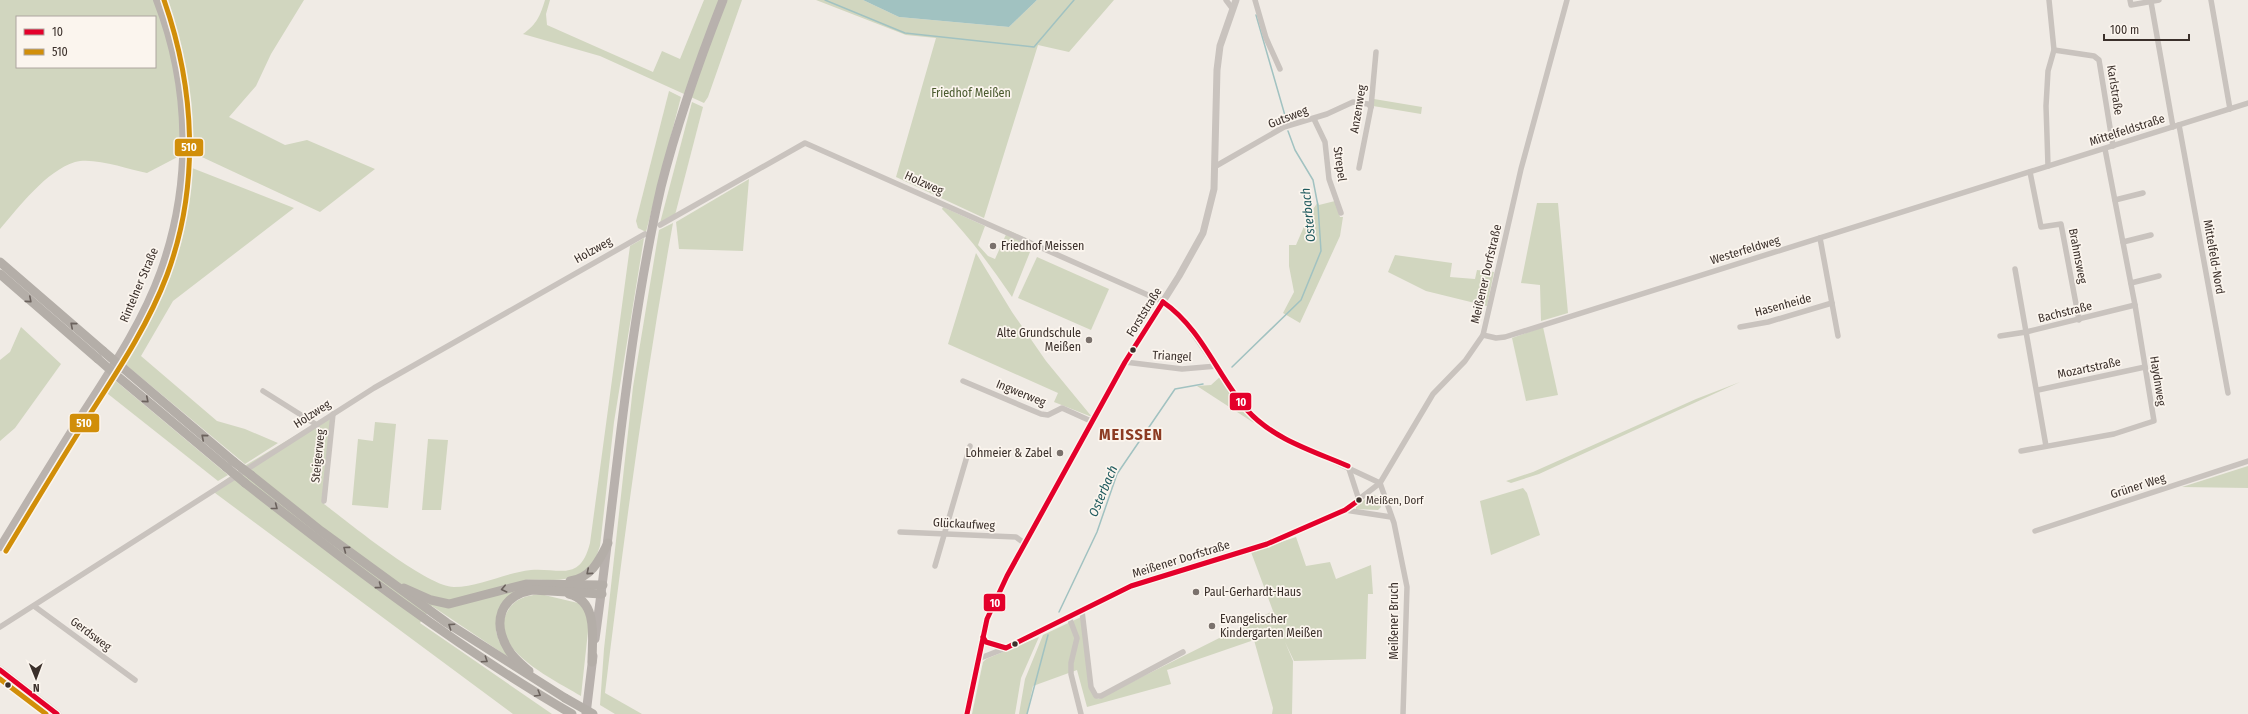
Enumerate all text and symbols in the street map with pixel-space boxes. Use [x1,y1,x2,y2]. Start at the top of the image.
legend [16,16,156,68]
scale bar [2104,16,2189,42]
text: 100 m [2110,23,2139,37]
text: 10 [52,25,63,39]
text: 510 [52,45,68,59]
street label: Karlstraße [2104,64,2126,116]
street label: Anzenweg [1347,83,1369,134]
park label: Friedhof Meißen [931,86,1011,100]
street label: Gutsweg [1266,103,1310,131]
street label: Mittelfeldstraße [2088,111,2167,149]
line badge: 510 [174,138,204,157]
text: 510 [181,141,197,154]
street label: Strepel [1331,146,1349,182]
street label: Holzweg [902,168,946,198]
water label: Osterbach [1298,187,1318,243]
street label: Mittelfeld-Nord [2201,219,2227,295]
street label: Meißener Dorfstraße [1468,223,1504,325]
street label: Brahmsweg [2066,227,2090,285]
street label: Westerfeldweg [1708,233,1782,267]
street label: Holzweg [572,234,615,266]
place label: Friedhof Meissen [1001,239,1084,253]
marker: Friedhof Meissen [988,241,998,251]
street label: Rintelner Straße [117,245,161,325]
street label: Forststraße [1123,285,1165,339]
street label: Hasenheide [1753,291,1813,319]
one-way arrow [25,295,32,302]
street label: Bachstraße [2037,299,2093,325]
one-way arrow [71,323,78,330]
place label: Alte Grundschule Meißen [997,326,1081,354]
marker: Alte Grundschule Meißen [1084,335,1094,345]
unlabelled marker [1128,345,1138,355]
street label: Triangel [1152,348,1192,364]
street label: Mozartstraße [2056,354,2122,382]
street label: Haydnweg [2147,355,2169,407]
street label: Ingwerweg [994,377,1048,409]
line badge: 10 [1229,392,1252,411]
one-way arrow [142,396,149,403]
text: 10 [1236,396,1246,409]
street label: Holzweg [291,397,333,431]
line badge: 510 [69,413,100,433]
text: 510 [76,417,92,430]
district label: MEISSEN [1099,425,1163,444]
street label: Steigerweg [308,428,328,483]
one-way arrow [202,434,209,441]
place label: Lohmeier & Zabel [966,446,1052,460]
marker: Lohmeier & Zabel [1055,448,1065,458]
water label: Osterbach [1086,463,1120,519]
street label: Grüner Weg [2109,470,2168,501]
place label: Meißen, Dorf [1366,494,1424,507]
marker: Meißen, Dorf [1354,495,1364,505]
one-way arrow [271,502,278,509]
street label: Glückaufweg [933,515,996,533]
street label: Meißener Dorfstraße [1131,537,1232,581]
one-way arrow [343,547,350,554]
one-way arrow [586,568,594,575]
one-way arrow [374,581,381,588]
street label: Meißener Bruch [1387,582,1401,660]
one-way arrow [501,584,507,592]
place label: Paul-Gerhardt-Haus [1204,585,1301,599]
marker: Paul-Gerhardt-Haus [1191,587,1201,597]
line badge: 10 [983,593,1006,612]
text: 10 [990,597,1000,610]
place label: Evangelischer Kindergarten Meißen [1220,612,1323,640]
street label: Gerdsweg [68,614,114,654]
marker: Evangelischer Kindergarten Meißen [1207,621,1217,631]
one-way arrow [449,624,456,631]
unlabelled marker [1010,639,1020,649]
one-way arrow [481,655,488,662]
north arrow [16,658,56,698]
unlabelled marker [3,680,13,690]
text: N [33,681,40,694]
one-way arrow [534,689,541,696]

